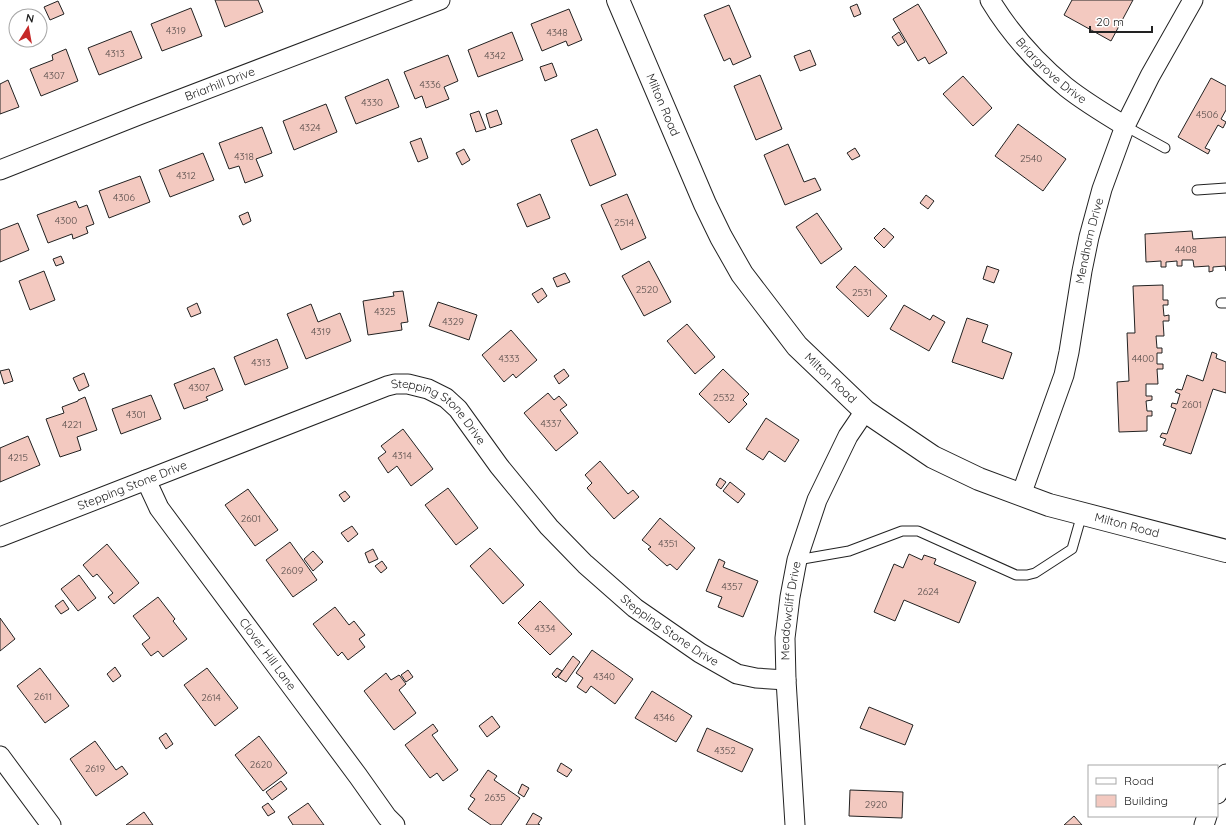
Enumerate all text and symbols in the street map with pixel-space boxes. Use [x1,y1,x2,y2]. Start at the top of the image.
north arrow [8,8,48,48]
scale bar [1090,8,1152,34]
text: N [25,11,35,26]
text: 20 m [1096,14,1124,29]
house number: 4319 [166,24,186,37]
house number: 4348 [546,26,568,39]
street label: Briargrove Drive [1013,34,1090,107]
house number: 4313 [105,47,125,60]
house number: 4342 [484,49,506,62]
street label: Briarhill Drive [182,63,257,104]
house number: 4307 [43,69,65,82]
street label: Milton Road [643,71,683,138]
house number: 4336 [419,78,441,91]
house number: 4330 [361,96,383,109]
house number: 4506 [1196,108,1219,121]
house number: 4324 [299,121,321,134]
house number: 4318 [234,150,254,163]
house number: 2540 [1020,152,1042,165]
house number: 4312 [176,169,196,182]
house number: 4306 [113,191,136,204]
street label: Mendham Drive [1072,196,1106,285]
house number: 4300 [55,214,77,227]
house number: 2514 [614,216,634,229]
house number: 4408 [1175,243,1197,256]
house number: 2520 [636,283,658,296]
house number: 2531 [852,286,872,299]
house number: 4325 [374,305,396,318]
house number: 4329 [442,315,464,328]
house number: 4319 [311,325,331,338]
street label: Milton Road [802,349,860,406]
house number: 4333 [499,352,520,365]
house number: 4400 [1132,352,1154,365]
house number: 4313 [251,356,271,369]
street label: Stepping Stone Drive [389,375,489,448]
house number: 4307 [188,381,210,394]
house number: 2532 [713,391,735,404]
house number: 2601 [1182,398,1202,411]
house number: 4301 [126,408,146,421]
house number: 4337 [541,417,561,430]
house number: 4221 [62,418,82,431]
house number: 4314 [392,449,412,462]
house number: 4215 [8,451,28,464]
street label: Stepping Stone Drive [75,457,189,513]
street label: Milton Road [1093,509,1161,540]
house number: 2601 [241,512,261,525]
house number: 4351 [658,537,678,550]
street label: Meadowcliff Drive [777,560,804,660]
house number: 2609 [281,564,304,577]
house number: 4357 [721,580,743,593]
house number: 2624 [917,585,939,598]
street label: Stepping Stone Drive [617,591,722,669]
street label: Clover Hill Lane [236,615,300,693]
house number: 4334 [534,622,556,635]
house number: 4340 [593,670,615,683]
house number: 2611 [34,690,52,703]
house number: 2614 [201,691,221,704]
house number: 4346 [653,711,675,724]
house number: 4352 [714,744,736,757]
house number: 2620 [250,758,272,771]
house number: 2619 [85,762,105,775]
legend [1088,765,1218,817]
text: Road [1124,773,1154,788]
house number: 2635 [484,791,506,804]
text: Building [1124,793,1168,808]
house number: 2920 [865,798,887,811]

